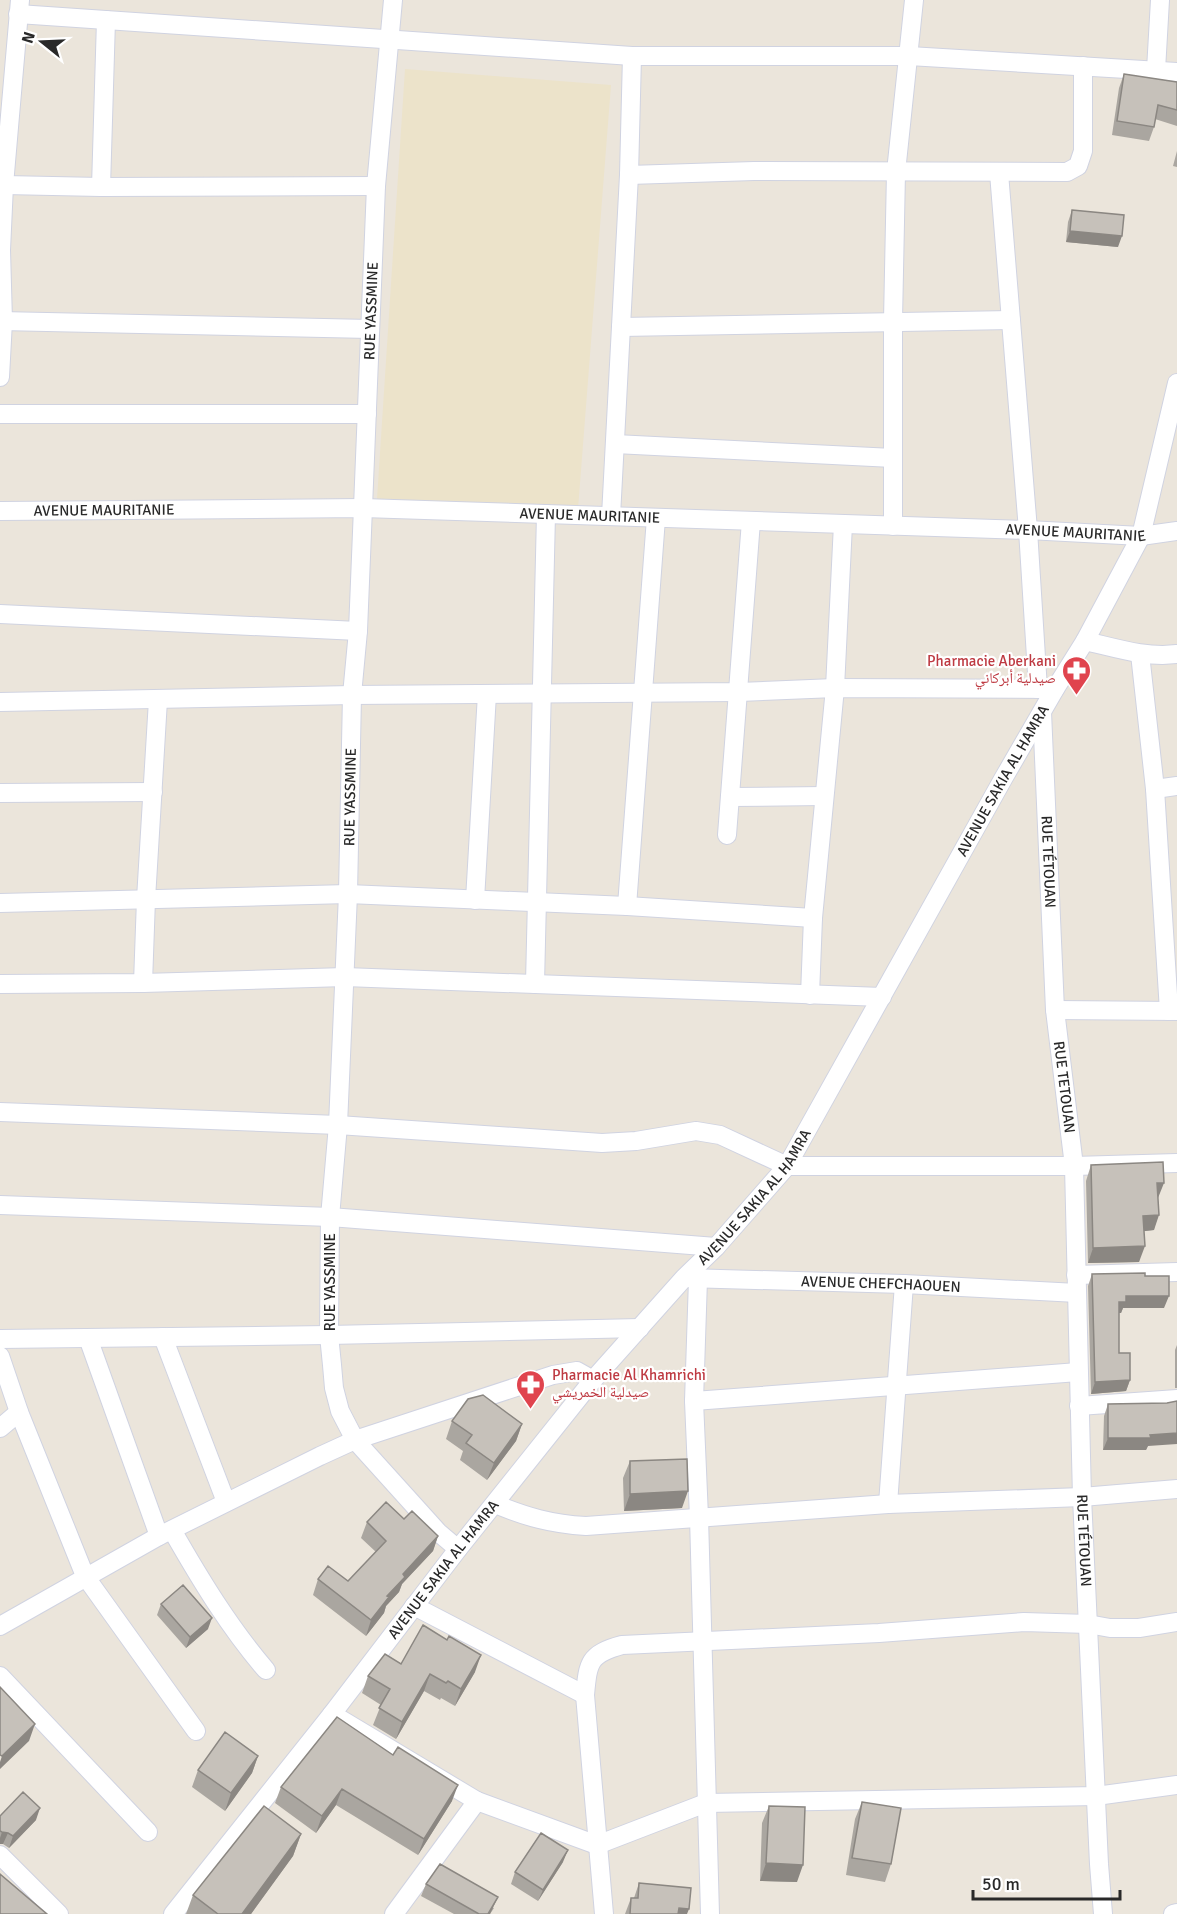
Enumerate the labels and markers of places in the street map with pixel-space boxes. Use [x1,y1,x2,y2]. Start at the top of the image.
place label: Pharmacie Aberkani صيدلية أبركاني [927,652,1056,690]
pharmacy icon: Pharmacie Aberkani صيدلية أبركاني [1061,654,1093,696]
place label: Pharmacie Al Khamrichi صيدلية الخمريشي [552,1366,706,1404]
pharmacy icon: Pharmacie Al Khamrichi صيدلية الخمريشي [515,1368,547,1410]

